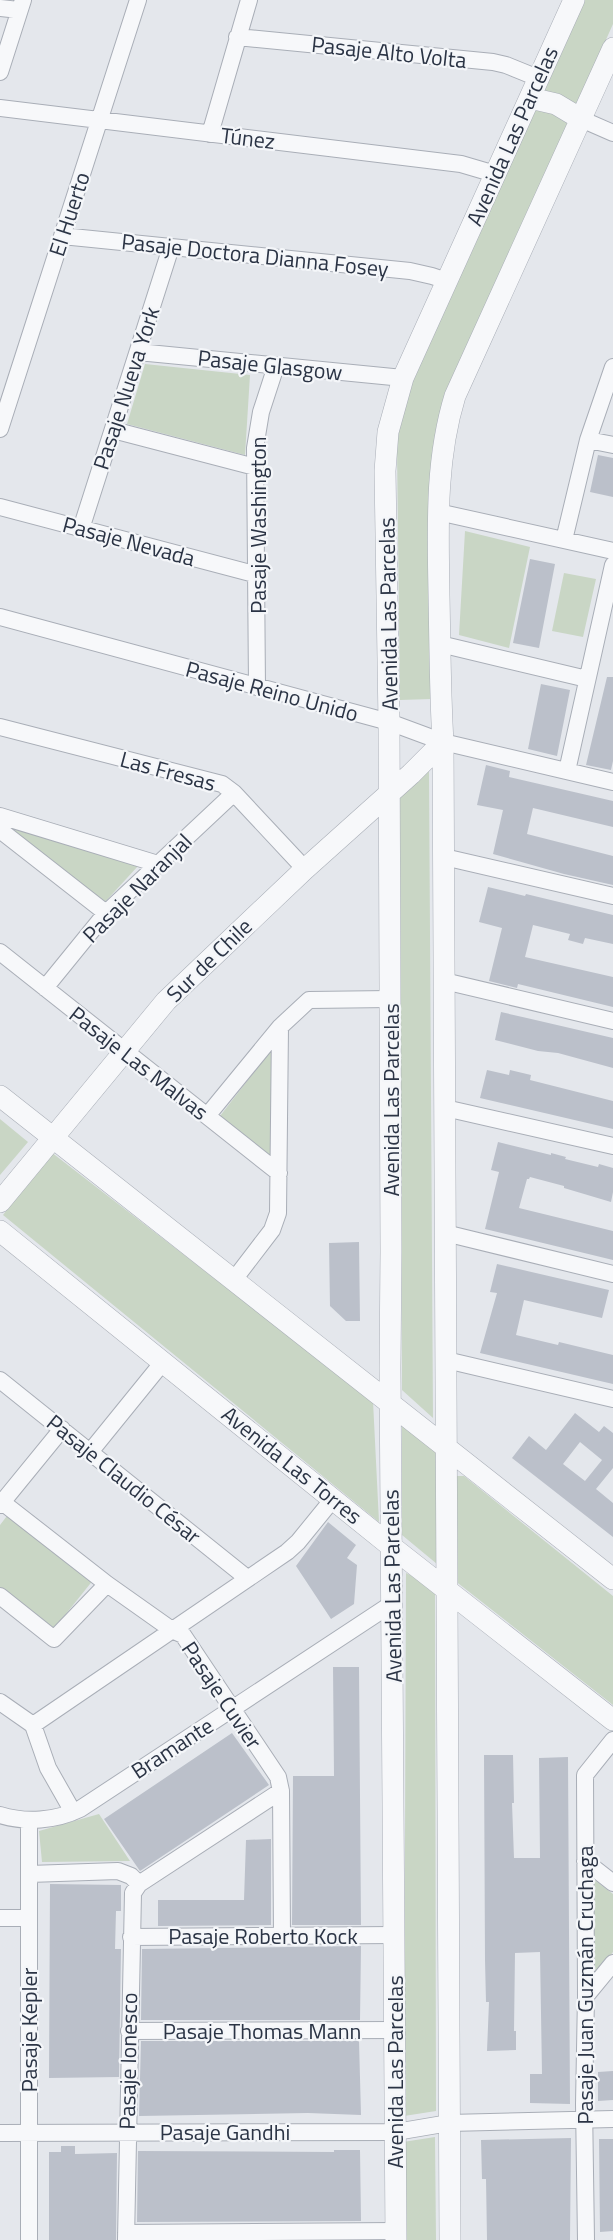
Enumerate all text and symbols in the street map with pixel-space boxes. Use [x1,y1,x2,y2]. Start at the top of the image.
street label: Pasaje Alto Volta [310,27,468,77]
street label: Avenida Las Parcelas [457,41,567,231]
street label: Túnez [219,118,277,158]
street label: El Huerto [39,168,99,260]
street label: Pasaje Doctora Dianna Fosey [120,224,391,286]
street label: Pasaje Nueva York [84,302,169,474]
street label: Pasaje Glasgow [196,340,344,390]
street label: Pasaje Washington [241,436,275,614]
street label: Pasaje Nevada [59,507,199,575]
street label: Avenida Las Parcelas [369,517,407,711]
street label: Pasaje Reino Unido [182,652,362,730]
street label: Las Fresas [116,742,220,800]
street label: Pasaje Naranjal [74,825,200,951]
street label: Sur de Chile [158,910,260,1010]
street label: Pasaje Las Malvas [62,998,216,1128]
street label: Avenida Las Parcelas [374,1003,408,1197]
street label: Avenida Las Torres [214,1398,370,1532]
street label: Pasaje Claudio César [39,1406,209,1552]
street label: Avenida Las Parcelas [373,1489,411,1683]
street label: Pasaje Cuvier [173,1634,271,1756]
street label: Bramante [124,1709,220,1787]
street label: Pasaje Juan Guzmán Cruchaga [568,1846,602,2124]
street label: Pasaje Roberto Kock [168,1919,358,1953]
street label: Pasaje Kepler [12,1967,46,2092]
street label: Avenida Las Parcelas [378,1975,412,2169]
street label: Pasaje Ionesco [110,1992,146,2130]
street label: Pasaje Thomas Mann [163,2014,361,2048]
street label: Pasaje Gandhi [160,2115,290,2149]

